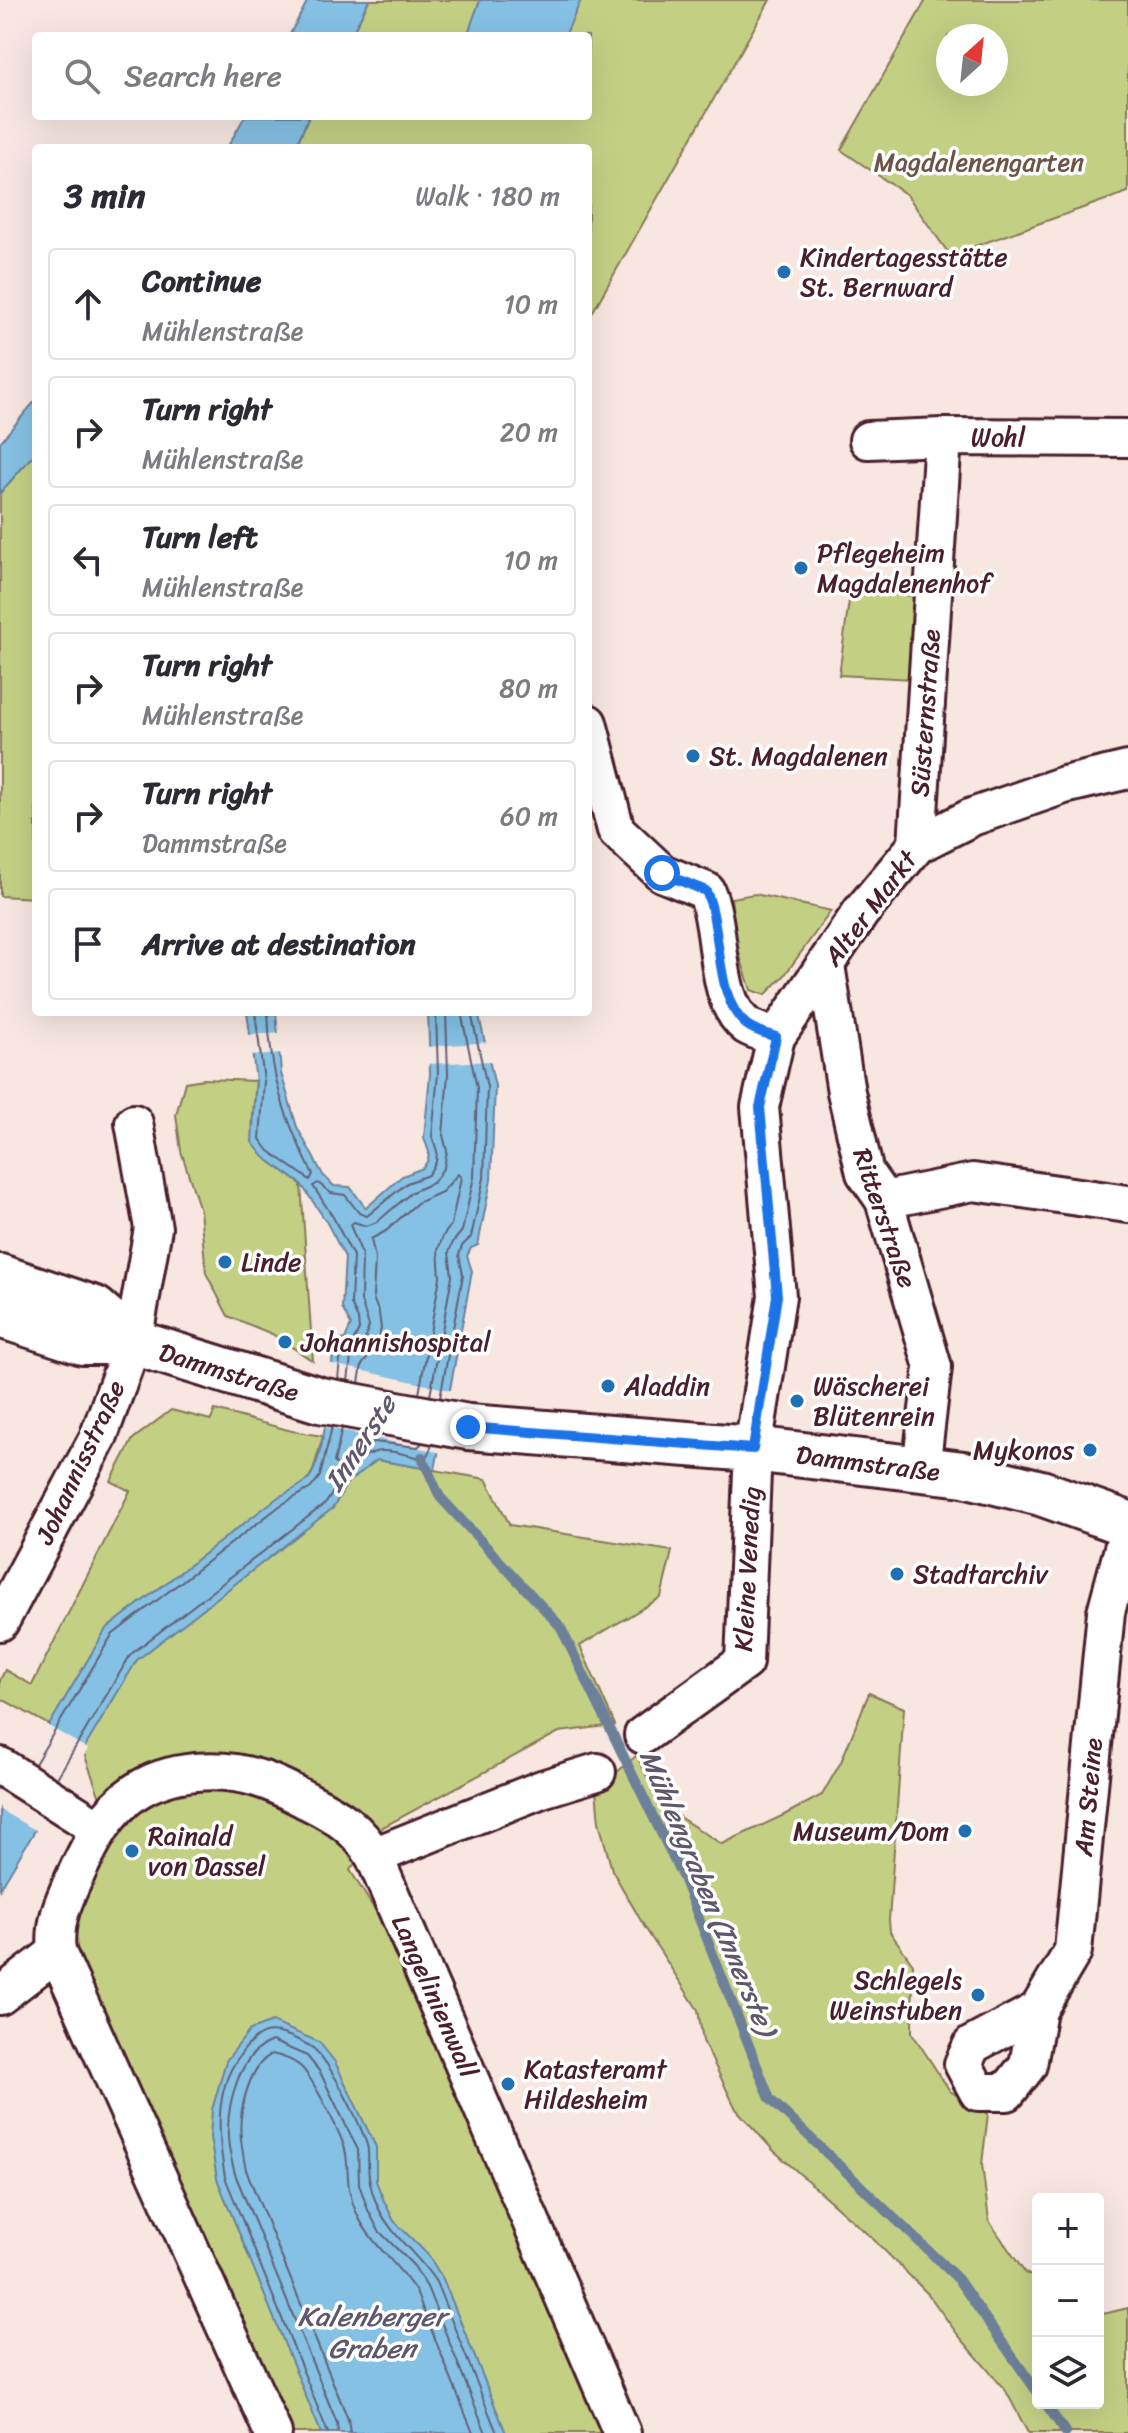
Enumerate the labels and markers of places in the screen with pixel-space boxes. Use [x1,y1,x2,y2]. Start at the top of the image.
place label: Kindertagesstätte St. Bernward [800,234,1008,310]
marker: Kindertagesstätte St. Bernward [775,263,793,281]
place label: Pflegeheim Magdalenenhof [817,530,994,606]
marker: Pflegeheim Magdalenenhof [792,559,810,577]
place label: St. Magdalenen [709,733,888,779]
marker: St. Magdalenen [684,747,702,765]
place label: Linde [241,1239,301,1285]
marker: Linde [216,1253,234,1271]
place label: Johannishospital [300,1319,491,1365]
marker: Johannishospital [276,1333,294,1351]
place label: Aladdin [623,1363,710,1409]
place label: Wäscherei Blütenrein [813,1363,935,1439]
marker: Aladdin [599,1377,617,1395]
marker: Wäscherei Blütenrein [788,1392,806,1410]
place label: Mykonos [973,1427,1075,1473]
marker: Mykonos [1081,1441,1099,1459]
place label: Stadtarchiv [913,1551,1049,1597]
marker: Stadtarchiv [888,1565,906,1583]
place label: Museum/Dom [793,1808,949,1854]
place label: Rainald von Dassel [148,1813,266,1889]
marker: Museum/Dom [956,1822,974,1840]
marker: Rainald von Dassel [123,1842,141,1860]
place label: Schlegels Weinstuben [829,1957,962,2033]
marker: Schlegels Weinstuben [969,1986,987,2004]
place label: Katasteramt Hildesheim [524,2046,668,2122]
marker: Katasteramt Hildesheim [499,2075,517,2093]

